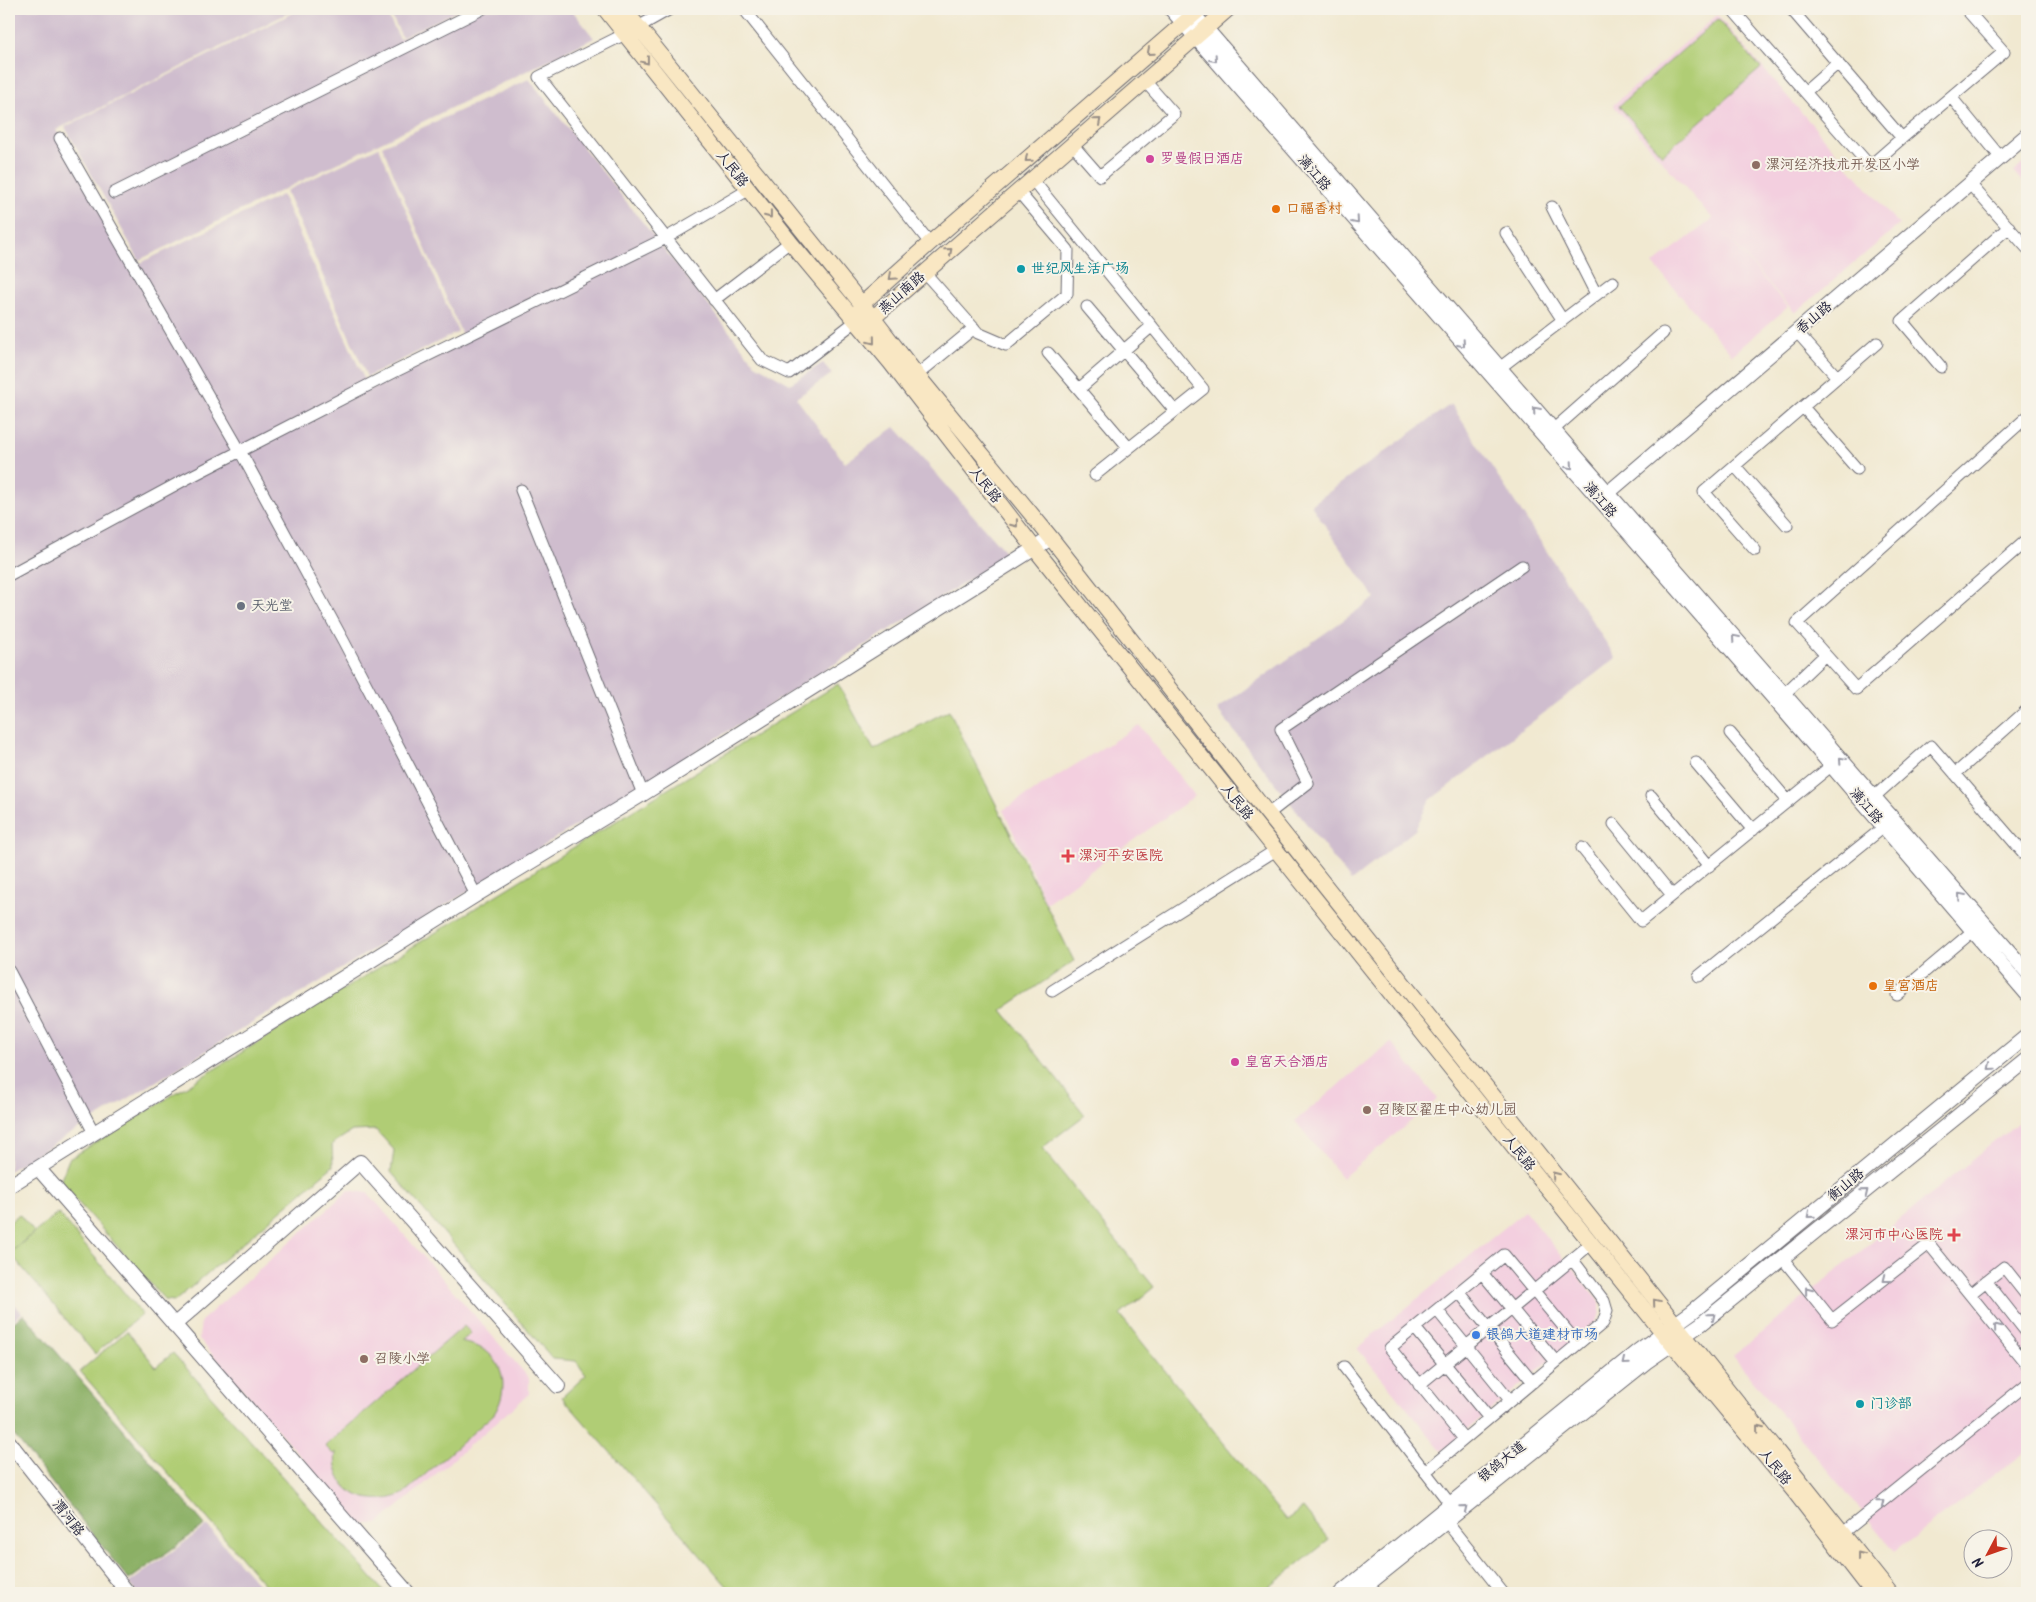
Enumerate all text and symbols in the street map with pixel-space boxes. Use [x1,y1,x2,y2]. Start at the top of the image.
one-way arrow [1147,47,1156,56]
one-way arrow [1209,53,1217,62]
one-way arrow [640,55,649,64]
one-way arrow [1092,118,1101,127]
street label: 人民路 [710,146,754,192]
place label: 罗曼假日酒店 [1160,148,1244,170]
street label: 漓江路 [1292,150,1336,196]
one-way arrow [1024,153,1033,162]
marker: 罗曼假日酒店 [1144,153,1156,165]
place label: 漯河经济技术开发区小学 [1766,154,1920,176]
marker: 漯河经济技术开发区小学 [1750,159,1762,171]
place label: 口福香村 [1286,198,1342,220]
marker: 口福香村 [1270,203,1282,215]
one-way arrow [763,210,772,219]
one-way arrow [1350,216,1359,225]
one-way arrow [944,248,953,257]
place label: 世纪风生活广场 [1031,258,1129,280]
marker: 世纪风生活广场 [1015,263,1027,275]
street label: 燕山南路 [874,266,930,320]
one-way arrow [889,271,898,280]
street label: 香山路 [1791,296,1837,340]
one-way arrow [866,335,875,344]
one-way arrow [1457,338,1466,347]
one-way arrow [1533,407,1542,416]
one-way arrow [1564,460,1573,469]
street label: 人民路 [963,462,1007,508]
street label: 漓江路 [1578,477,1622,523]
one-way arrow [1010,518,1018,527]
place label: 天光堂 [251,595,293,617]
marker: 天光堂 [235,600,247,612]
one-way arrow [1732,635,1741,644]
one-way arrow [1839,757,1848,766]
street label: 人民路 [1215,779,1259,825]
street label: 漓江路 [1844,783,1888,829]
place label: 漯河平安医院 [1079,845,1163,867]
marker: 漯河平安医院 [1061,849,1075,863]
one-way arrow [1957,892,1966,901]
place label: 皇宫酒店 [1883,975,1939,997]
marker: 皇宫酒店 [1867,980,1879,992]
place label: 皇宫天合酒店 [1245,1051,1329,1073]
marker: 皇宫天合酒店 [1229,1056,1241,1068]
one-way arrow [1986,1061,1995,1070]
place label: 召陵区翟庄中心幼儿园 [1377,1099,1517,1121]
marker: 召陵区翟庄中心幼儿园 [1361,1104,1373,1116]
street label: 人民路 [1497,1130,1541,1176]
street label: 衡山路 [1823,1163,1869,1207]
one-way arrow [1552,1172,1560,1181]
one-way arrow [1860,1188,1869,1197]
one-way arrow [1807,1209,1816,1218]
place label: 漯河市中心医院 [1845,1224,1943,1246]
marker: 漯河市中心医院 [1947,1228,1961,1242]
one-way arrow [1882,1273,1891,1282]
one-way arrow [1804,1286,1813,1295]
one-way arrow [1653,1298,1662,1307]
one-way arrow [1706,1312,1715,1321]
place label: 银鸽大道建材市场 [1486,1324,1598,1346]
one-way arrow [1993,1324,2002,1333]
marker: 银鸽大道建材市场 [1470,1329,1482,1341]
place label: 召陵小学 [374,1348,430,1370]
marker: 召陵小学 [358,1353,370,1365]
one-way arrow [1621,1356,1630,1365]
place label: 门诊部 [1870,1393,1912,1415]
marker: 门诊部 [1854,1398,1866,1410]
one-way arrow [1756,1425,1764,1434]
street label: 银鸽大道 [1473,1436,1531,1488]
street label: 人民路 [1753,1444,1797,1490]
street label: 渭河路 [46,1495,90,1541]
one-way arrow [1876,1499,1885,1508]
one-way arrow [1458,1504,1467,1513]
north arrow [1964,1530,2014,1580]
one-way arrow [1857,1551,1866,1561]
text: N [1968,1551,1990,1572]

